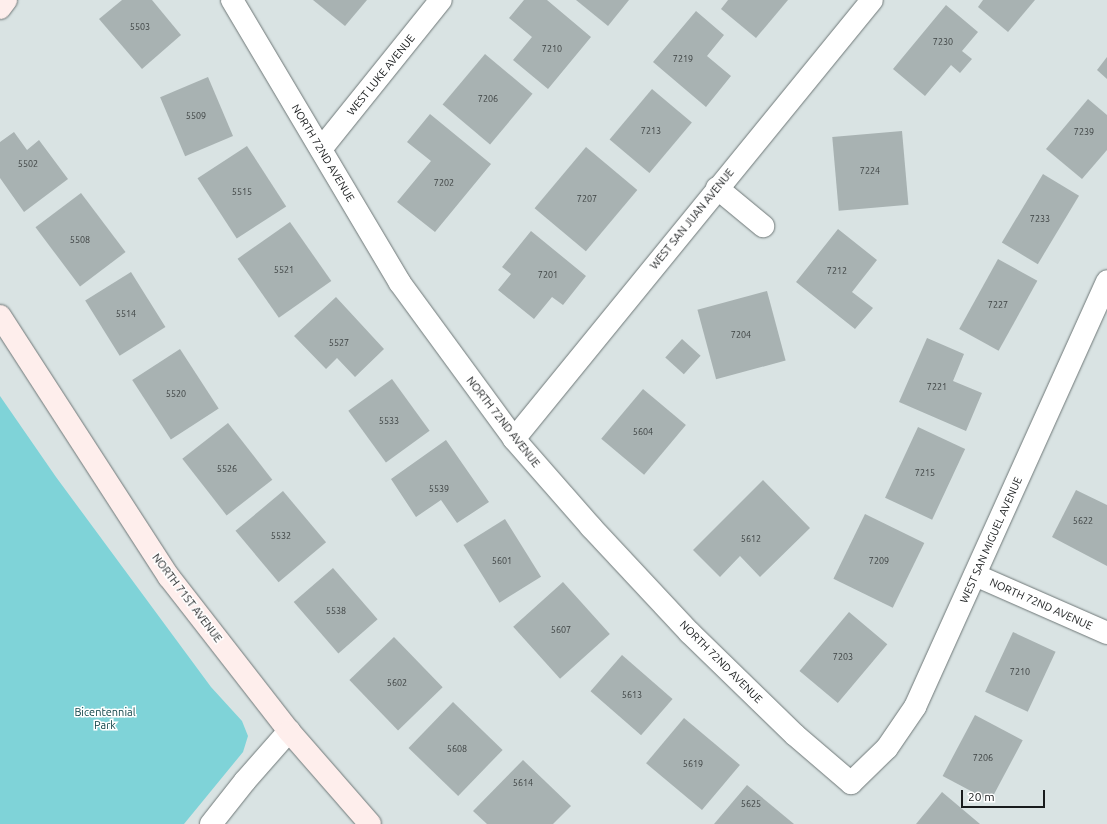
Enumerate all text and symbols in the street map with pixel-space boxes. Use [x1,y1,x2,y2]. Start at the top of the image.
house number: 5503 [130,22,150,32]
street label: WEST LUKE AVENUE [344,32,418,118]
house number: 7230 [933,37,953,47]
house number: 7210 [542,44,562,54]
house number: 7219 [673,54,693,64]
house number: 7206 [478,94,498,104]
street label: NORTH 72ND AVENUE [289,102,357,204]
house number: 5509 [186,111,206,121]
house number: 7213 [641,126,661,136]
house number: 7239 [1074,127,1094,137]
house number: 5502 [18,159,38,169]
street label: WEST SAN JUAN AVENUE [647,166,737,272]
house number: 7224 [860,166,880,176]
house number: 7202 [434,178,454,188]
house number: 5515 [232,187,252,197]
house number: 7207 [577,194,597,204]
house number: 7233 [1030,214,1050,224]
house number: 5508 [70,235,90,245]
house number: 5521 [274,265,294,275]
house number: 7212 [827,266,847,276]
house number: 7201 [538,270,558,280]
house number: 7227 [988,300,1008,310]
house number: 5514 [116,309,136,319]
house number: 7204 [731,330,751,340]
house number: 5527 [329,338,349,348]
street label: NORTH 72ND AVENUE [464,374,542,470]
house number: 7221 [927,382,947,392]
house number: 5520 [166,389,186,399]
house number: 5533 [379,416,399,426]
house number: 5604 [633,427,653,437]
house number: 5526 [217,464,237,474]
house number: 7215 [915,468,935,478]
street label: WEST SAN MIGUEL AVENUE [957,475,1025,605]
house number: 5539 [429,484,449,494]
house number: 5622 [1073,516,1093,526]
house number: 5532 [271,531,291,541]
house number: 5612 [741,534,761,544]
street label: NORTH 71ST AVENUE [149,551,225,645]
house number: 5601 [492,556,512,566]
house number: 7209 [869,556,889,566]
street label: NORTH 72ND AVENUE [987,575,1095,633]
house number: 5538 [326,606,346,616]
street label: NORTH 72ND AVENUE [677,618,765,706]
house number: 5607 [551,625,571,635]
house number: 7203 [833,652,853,662]
house number: 7210 [1010,667,1030,677]
house number: 5602 [387,678,407,688]
house number: 5613 [622,690,642,700]
park label: Bicentennial Park [74,706,136,732]
house number: 5608 [447,744,467,754]
house number: 7206 [973,753,993,763]
house number: 5619 [683,759,703,769]
house number: 5614 [513,778,533,788]
scale bar [963,782,1047,808]
text: 20 m [968,790,995,803]
house number: 5625 [741,799,761,809]

